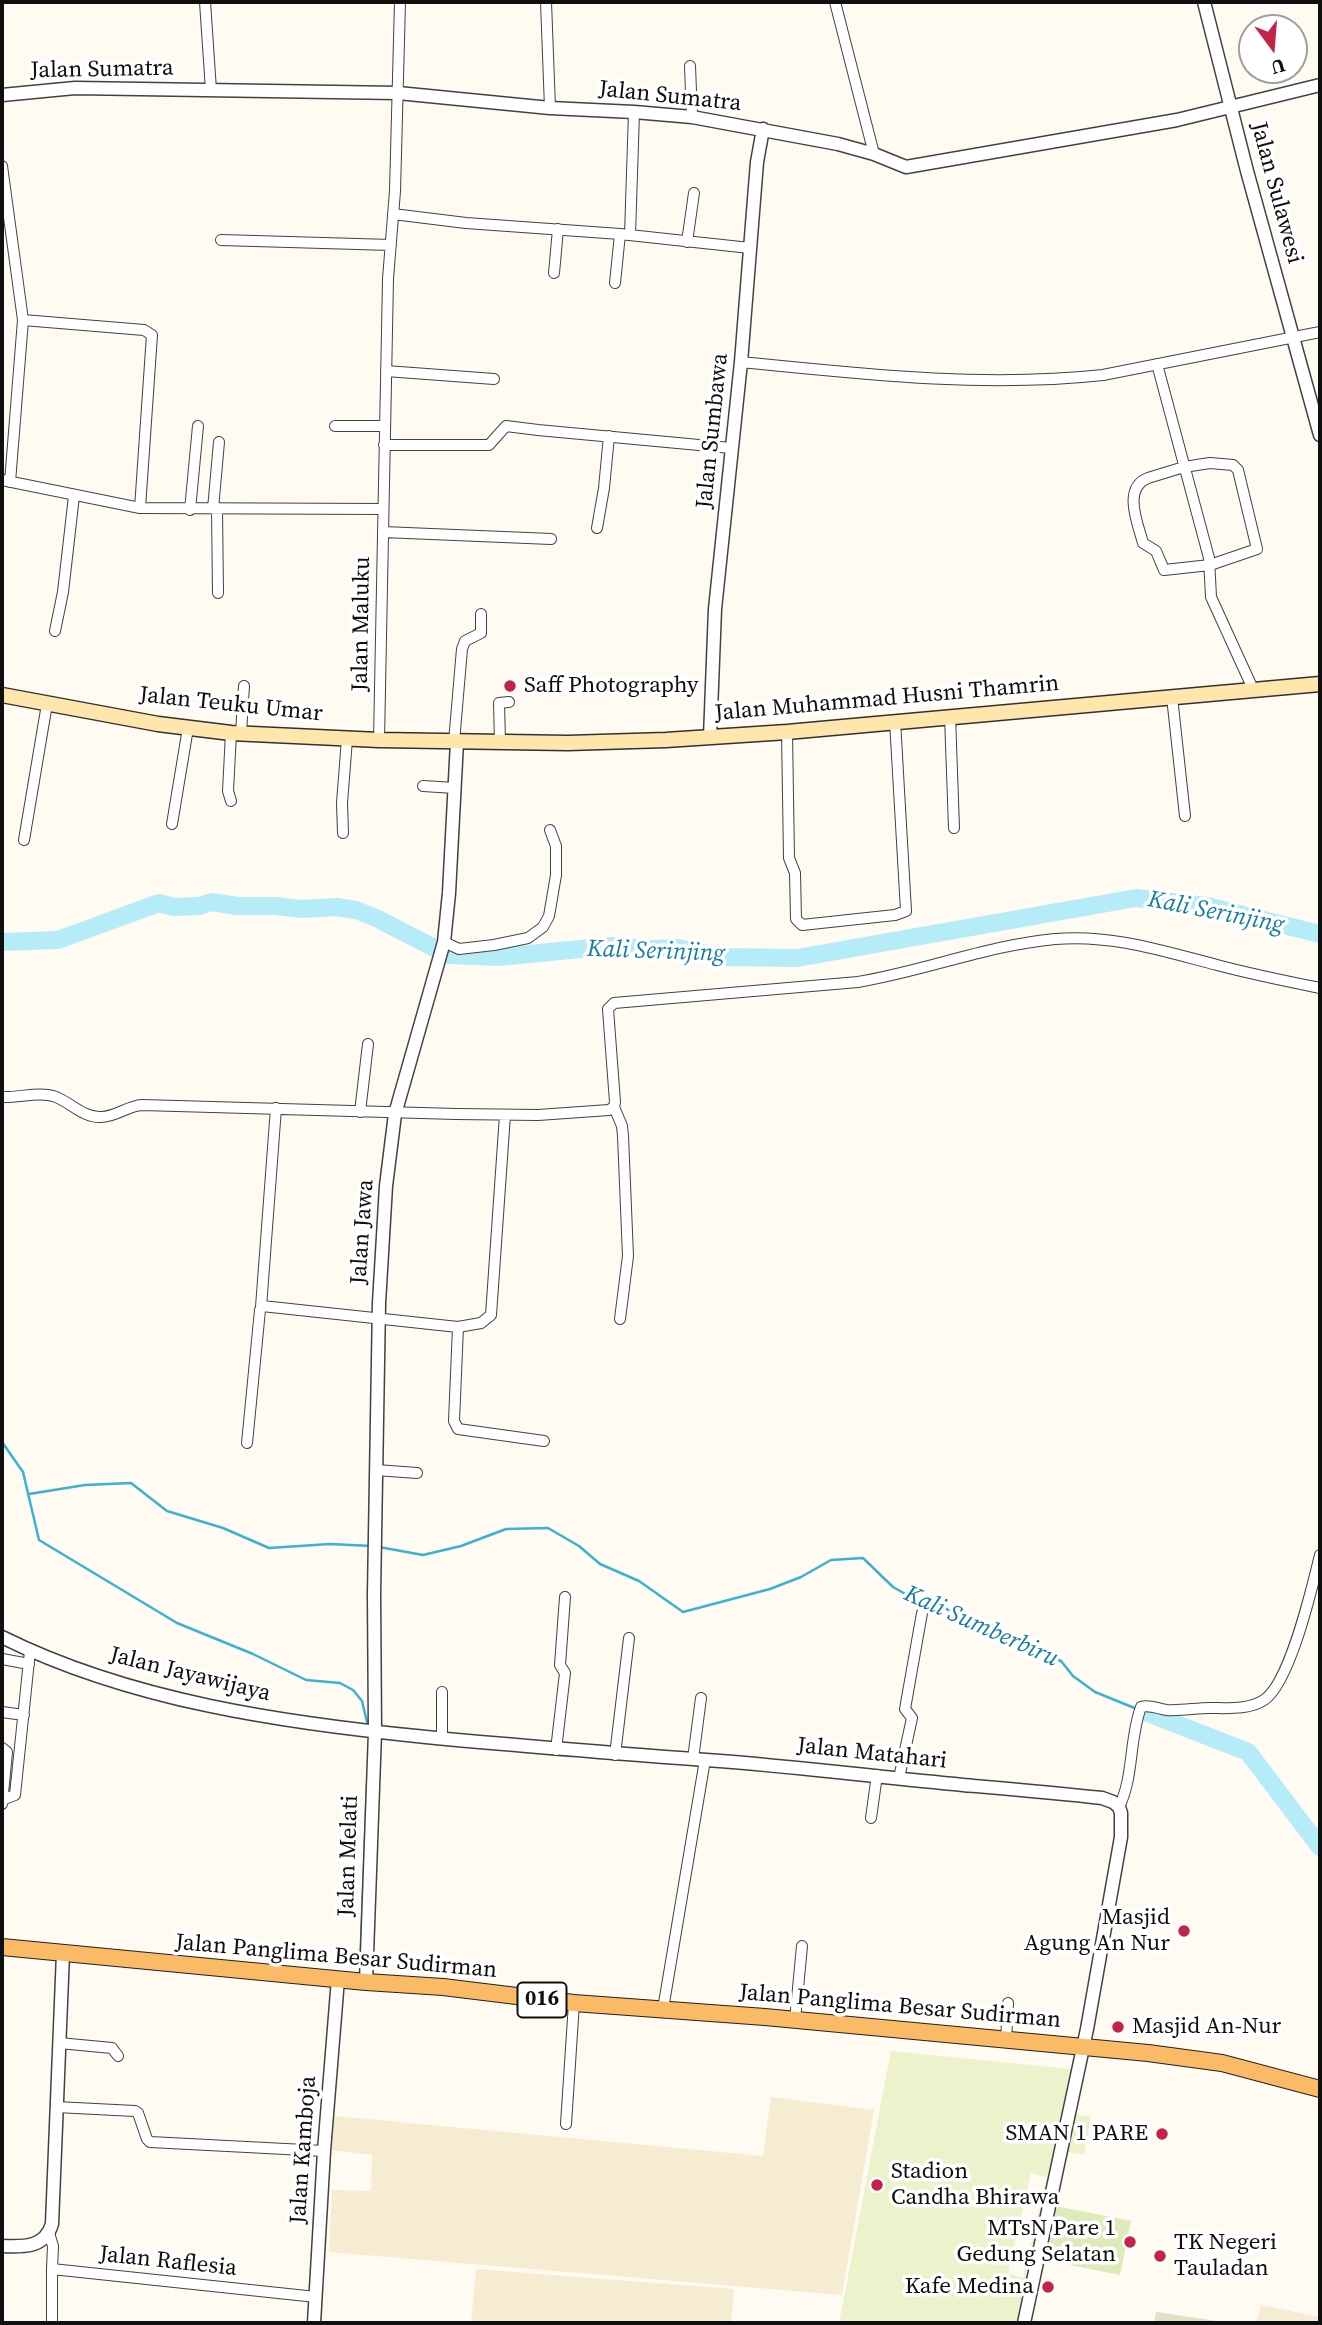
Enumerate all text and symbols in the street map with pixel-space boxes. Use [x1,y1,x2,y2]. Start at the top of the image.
north arrow [1238,14,1308,84]
text: U [1268,53,1289,82]
street label: Jalan Sumatra [30,55,174,85]
street label: Jalan Sumatra [597,76,743,118]
street label: Jalan Sulawesi [1244,119,1308,267]
street label: Jalan Sumbawa [691,352,735,510]
street label: Jalan Maluku [347,556,377,692]
street label: Jalan Muhammad Husni Thamrin [714,670,1060,728]
place label: Saff Photography [524,672,699,700]
marker: Saff Photography [502,678,518,694]
street label: Jalan Teuku Umar [138,682,324,728]
water label: Kali Serinjing [1146,886,1286,940]
water label: Kali Serinjing [587,935,725,969]
street label: Jalan Jawa [346,1178,380,1286]
water label: Kali Sumberbiru [899,1580,1063,1674]
street label: Jalan Jayawijaya [107,1642,273,1708]
street label: Jalan Matahari [796,1732,948,1776]
street label: Jalan Melati [333,1795,365,1917]
place label: Masjid Agung An Nur [1024,1904,1170,1958]
marker: Masjid Agung An Nur [1176,1923,1192,1939]
street label: Jalan Panglima Besar Sudirman [174,1929,498,1985]
street label: Jalan Panglima Besar Sudirman [738,1979,1062,2035]
road number: 016 [518,1982,566,2018]
place label: Masjid An-Nur [1132,2013,1281,2041]
marker: Masjid An-Nur [1110,2019,1126,2035]
street label: Jalan Kamboja [285,2075,323,2225]
place label: SMAN 1 PARE [1006,2120,1148,2148]
marker: SMAN 1 PARE [1154,2126,1170,2142]
place label: Stadion Candha Bhirawa [891,2158,1060,2212]
marker: Stadion Candha Bhirawa [869,2177,885,2193]
place label: MTsN Pare 1 Gedung Selatan [957,2215,1116,2269]
place label: TK Negeri Tauladan [1174,2229,1277,2283]
marker: MTsN Pare 1 Gedung Selatan [1122,2234,1138,2250]
street label: Jalan Raflesia [98,2241,238,2283]
marker: TK Negeri Tauladan [1152,2248,1168,2264]
place label: Kafe Medina [905,2273,1034,2301]
marker: Kafe Medina [1040,2279,1056,2295]

